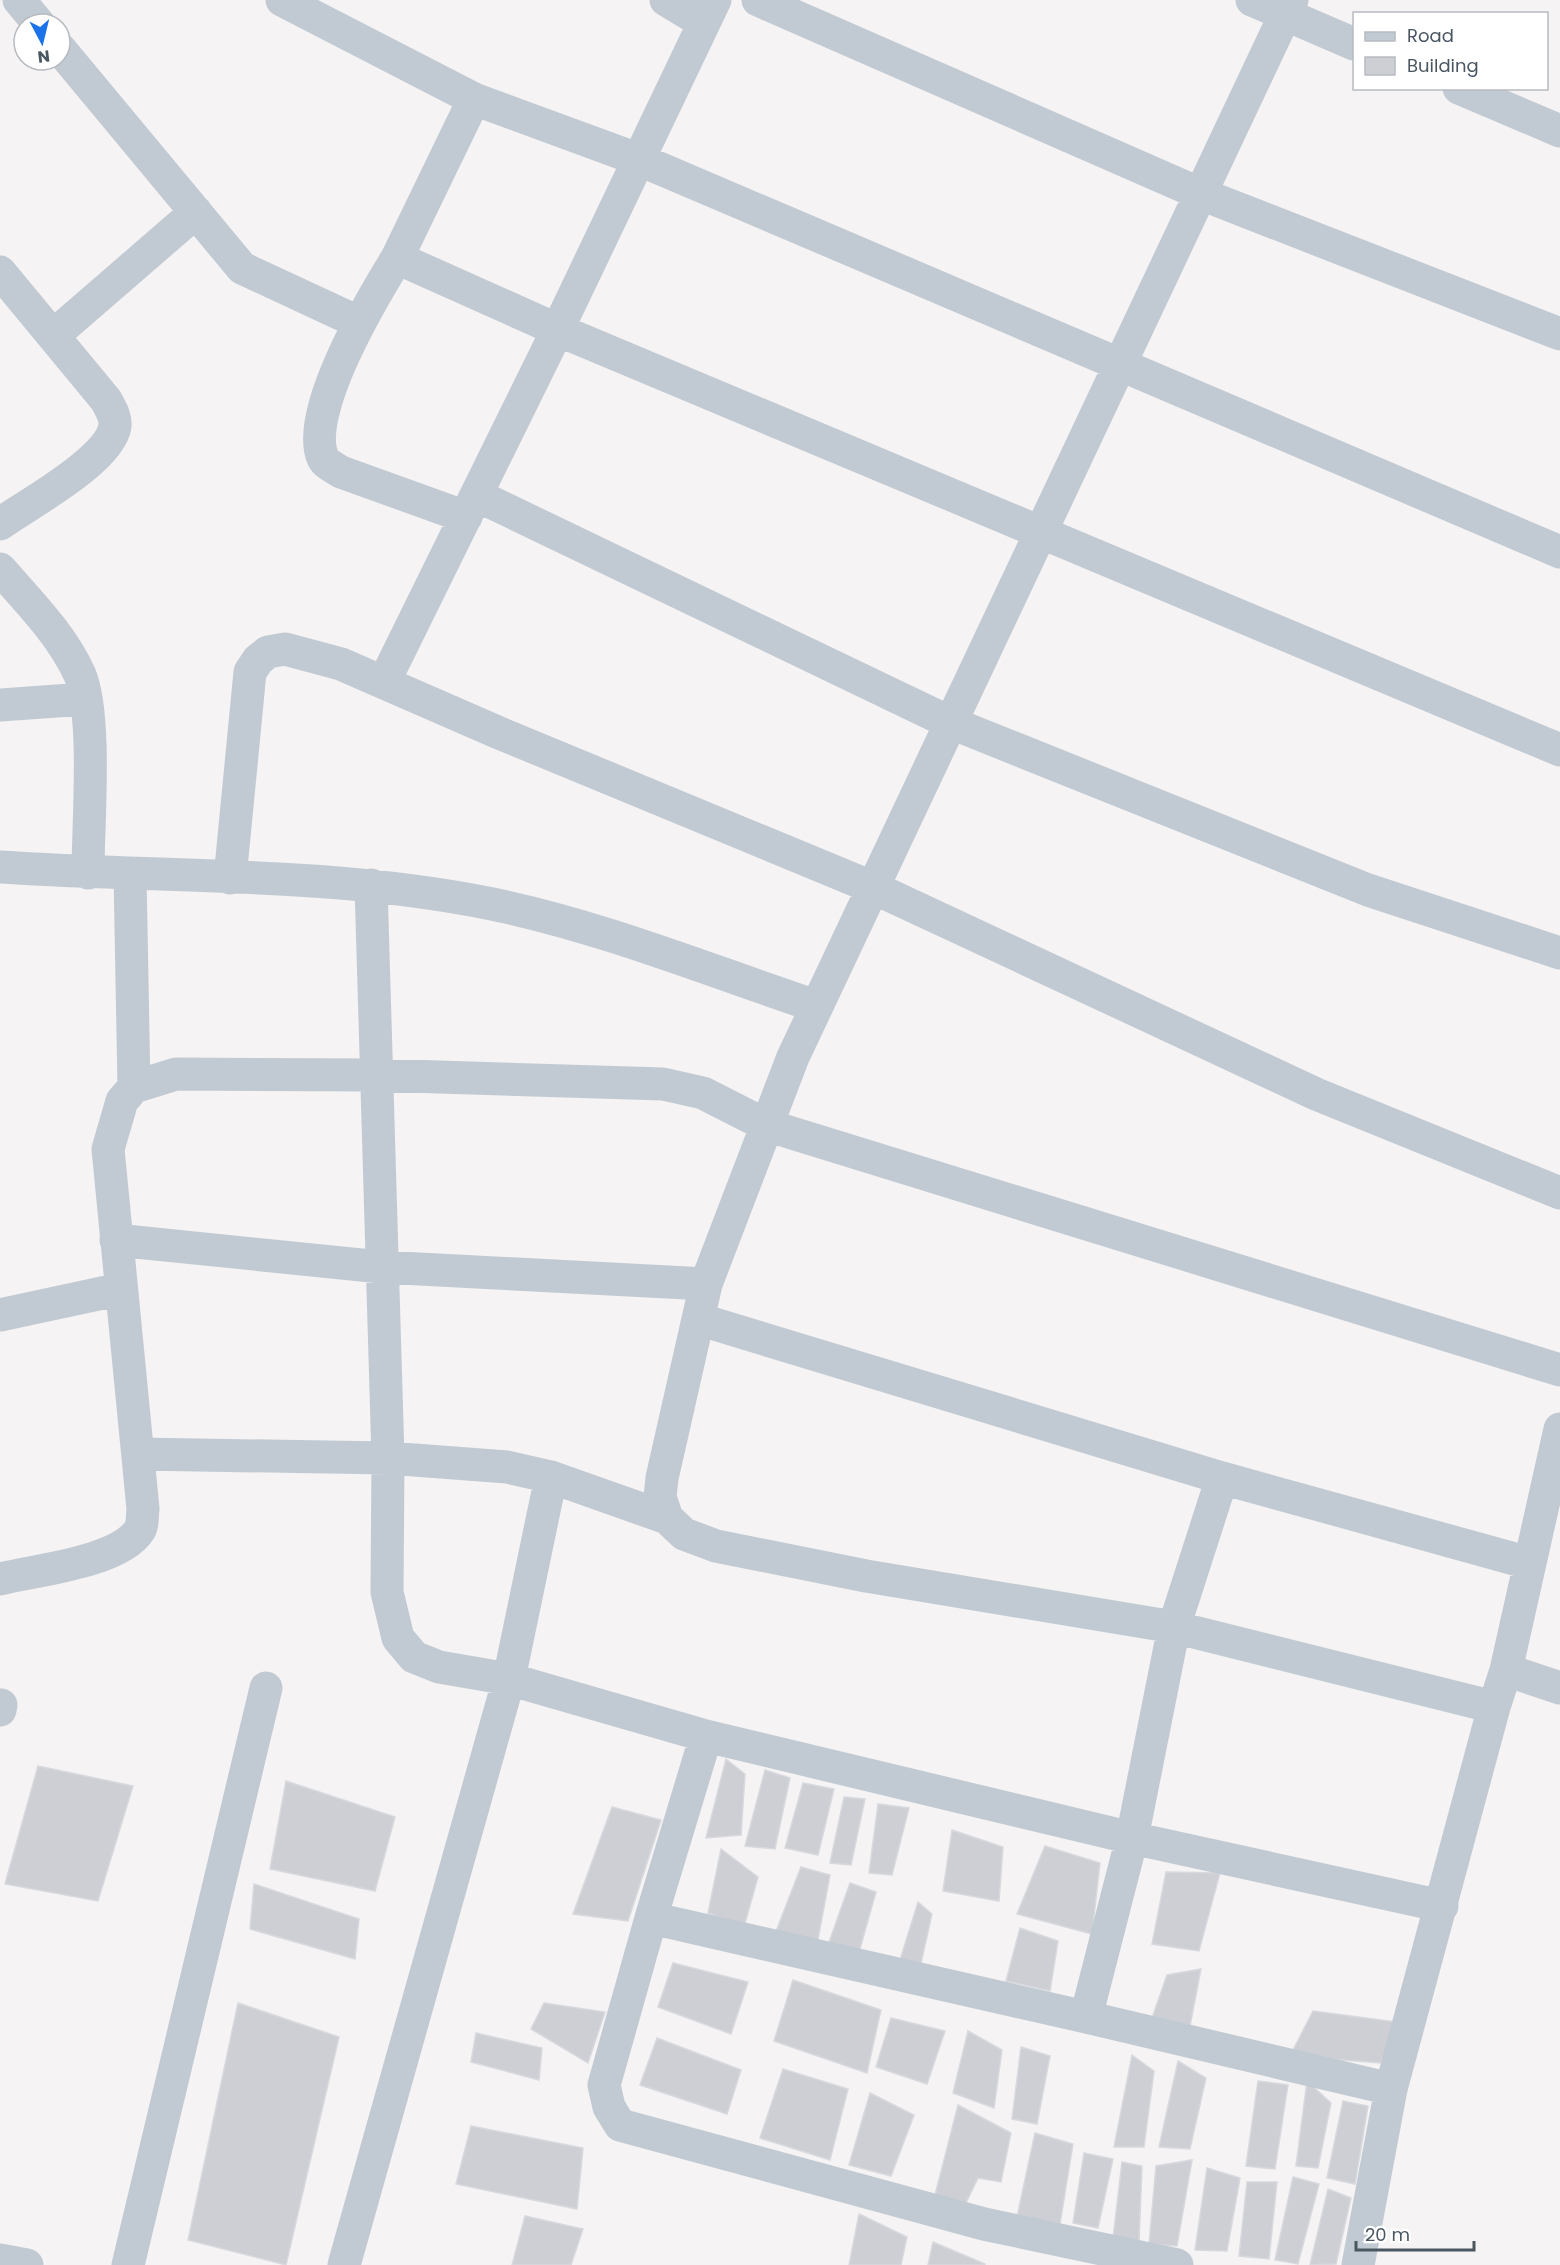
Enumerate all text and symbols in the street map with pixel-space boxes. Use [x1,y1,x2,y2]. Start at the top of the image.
north arrow [12,12,72,72]
legend [1353,12,1548,90]
text: Road [1407,23,1454,48]
text: N [36,44,51,69]
text: Building [1407,53,1479,78]
scale bar [1356,2214,1474,2252]
text: 20 m [1365,2222,1410,2247]

